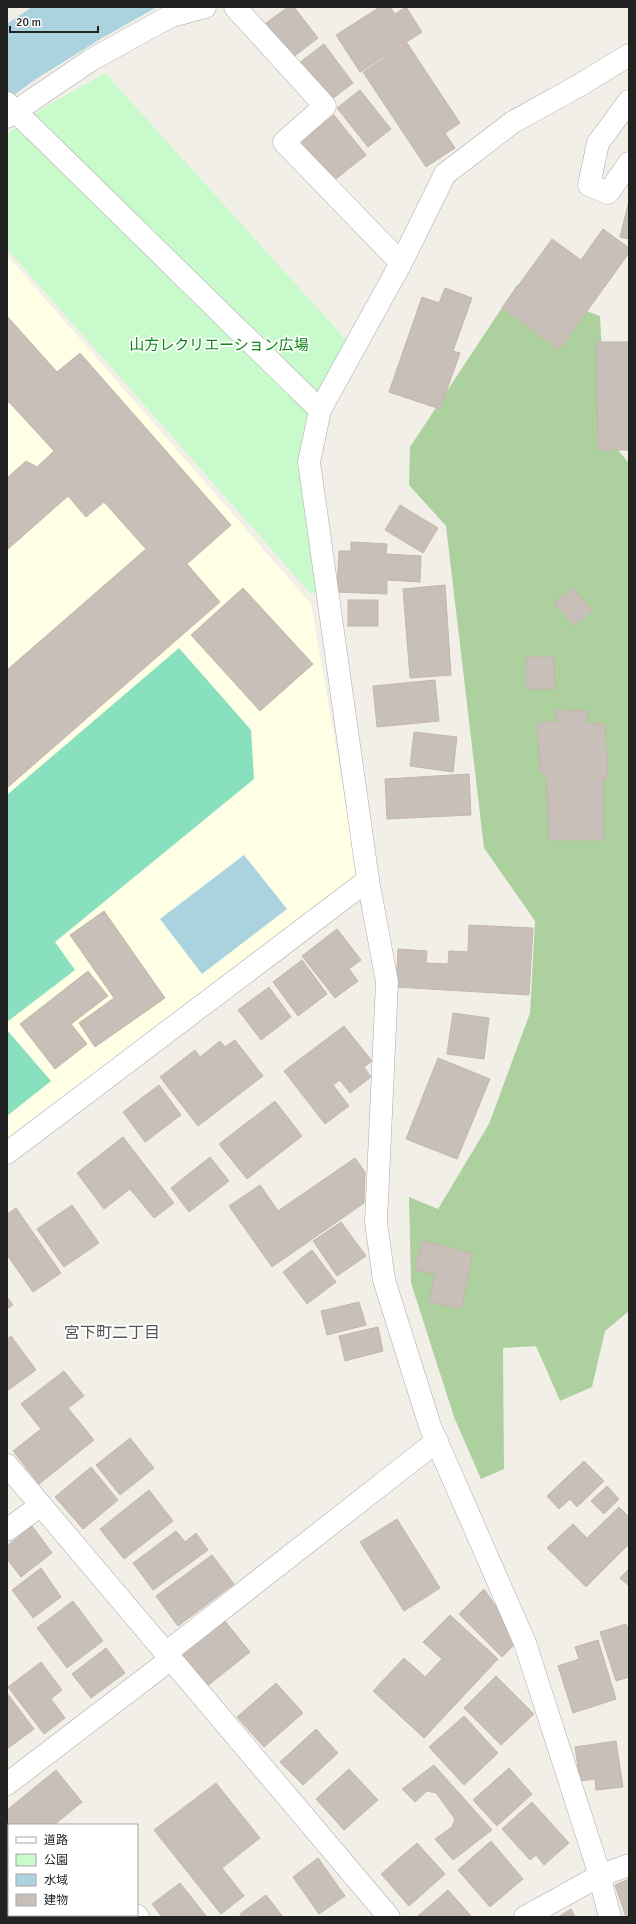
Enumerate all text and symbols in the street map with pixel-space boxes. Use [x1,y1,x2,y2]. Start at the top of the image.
scale bar [10,8,98,34]
text: 20 m [16,15,41,30]
park label: 山方レクリエーション広場 [129,336,309,354]
district label: 宮下町二丁目 [64,1323,160,1343]
legend [8,1824,138,1916]
text: 道路 [44,1833,68,1848]
text: 公園 [44,1853,68,1868]
text: 水域 [44,1873,68,1888]
text: 建物 [44,1893,68,1908]

